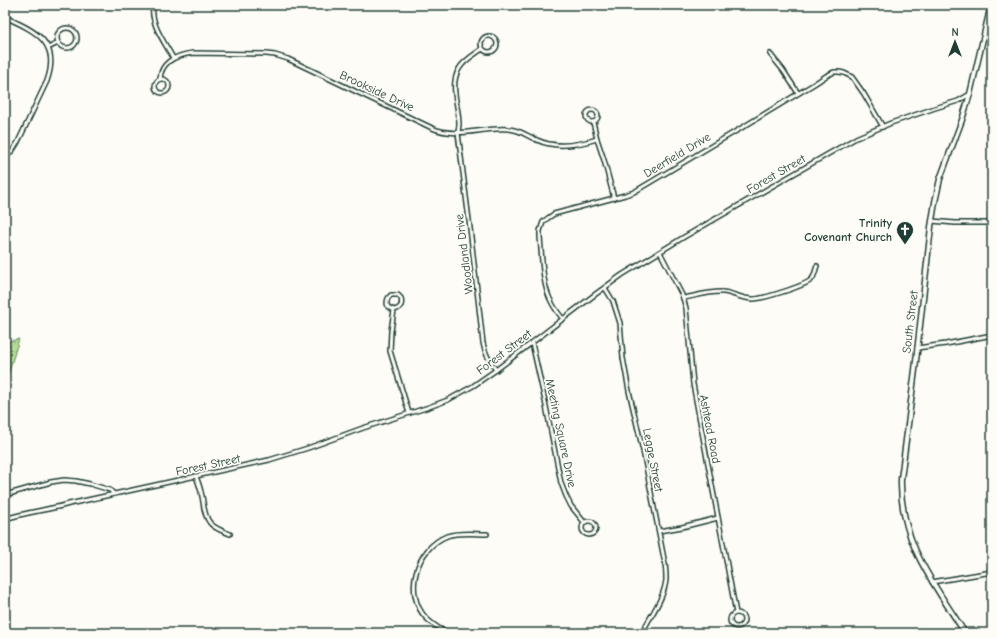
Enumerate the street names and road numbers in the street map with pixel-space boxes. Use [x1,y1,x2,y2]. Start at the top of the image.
street label: Brookside Drive [338,68,416,114]
street label: Deerfield Drive [641,130,713,180]
street label: Forest Street [744,151,808,196]
street label: Woodland Drive [452,213,476,295]
street label: South Street [899,289,921,354]
street label: Forest Street [474,326,535,377]
street label: Meeting Square Drive [543,377,579,489]
street label: Ashtead Road [696,393,724,465]
street label: Legge Street [640,427,666,494]
street label: Forest Street [174,451,242,479]

